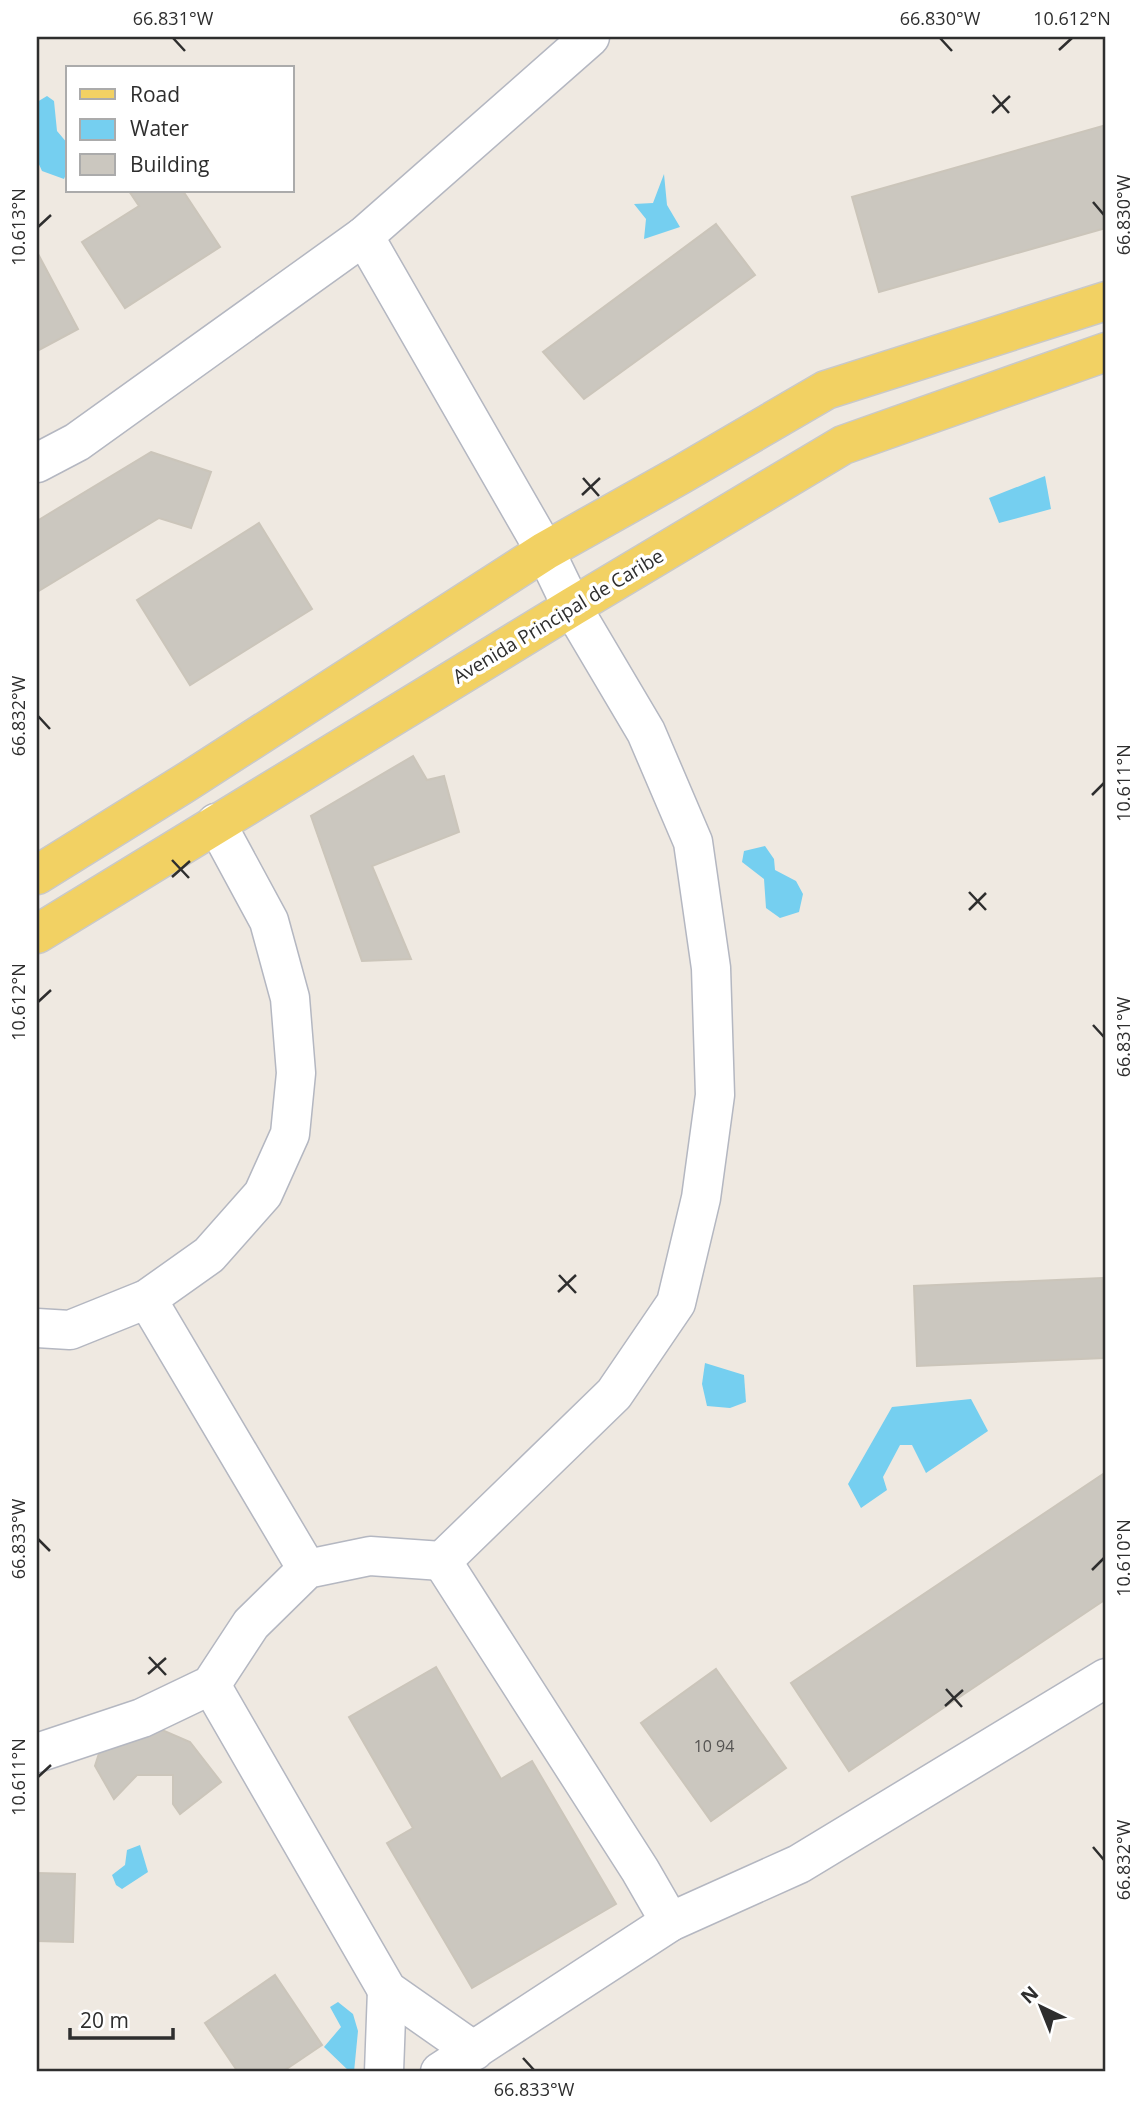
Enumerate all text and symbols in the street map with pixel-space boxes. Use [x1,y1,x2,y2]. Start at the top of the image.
text: 66.831°W [133,6,214,30]
text: 66.830°W [900,6,981,30]
text: 10.612°N [1033,6,1111,30]
legend [66,66,294,192]
text: Road [130,80,180,108]
text: Water [130,114,189,142]
text: Building [130,150,209,178]
text: 66.830°W [1111,174,1135,255]
text: 10.613°N [6,188,30,266]
street label: Avenida Principal de Caribe [448,543,668,689]
text: 66.832°W [6,675,30,756]
text: 10.611°N [1111,744,1135,822]
text: 10.612°N [6,963,30,1041]
text: 66.831°W [1111,996,1135,1077]
text: 66.833°W [6,1498,30,1579]
text: 10.610°N [1111,1519,1135,1597]
house number: 10 94 [694,1735,734,1757]
text: 10.611°N [6,1738,30,1816]
text: 66.832°W [1111,1819,1135,1900]
north arrow [1006,1972,1076,2042]
text: N [1015,1980,1044,2009]
scale bar [70,1997,173,2041]
text: 20 m [80,2006,129,2034]
text: 66.833°W [494,2077,575,2101]

